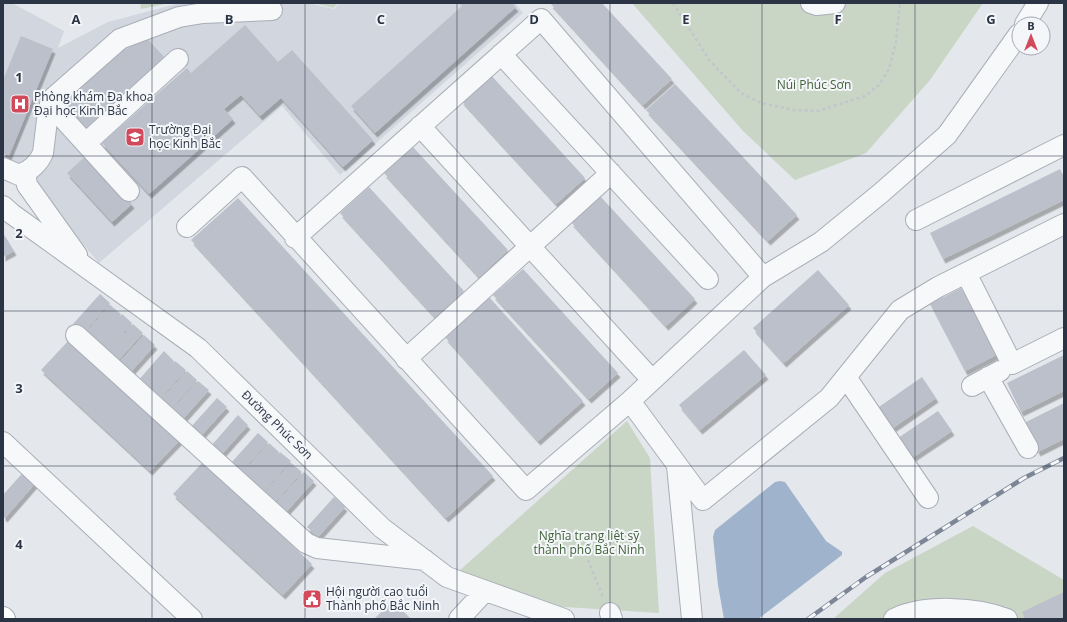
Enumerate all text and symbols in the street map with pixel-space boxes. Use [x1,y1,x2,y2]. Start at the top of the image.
text: A [72,10,81,28]
text: B [225,10,234,28]
text: C [377,10,385,28]
text: D [529,10,539,28]
text: E [682,10,690,28]
text: F [834,10,842,28]
text: G [986,10,996,28]
north arrow [1011,16,1051,56]
text: B [1027,18,1035,33]
text: 1 [15,68,23,86]
park label: Núi Phúc Sơn [777,76,851,93]
place label: Phòng khám Đa khoa Đại học Kinh Bắc [34,88,153,119]
hospital icon: Phòng khám Đa khoa Đại học Kinh Bắc [9,93,31,115]
place label: Trường Đại học Kinh Bắc [149,121,221,152]
school or university icon: Trường Đại học Kinh Bắc [124,126,146,148]
text: 2 [15,224,23,242]
text: 3 [15,379,23,397]
street label: Đường Phúc Sơn [238,386,317,463]
park label: Nghĩa trang liệt sỹ thành phố Bắc Ninh [533,527,645,558]
text: 4 [15,535,23,553]
place label: Hội người cao tuổi Thành phố Bắc Ninh [326,583,440,614]
public building icon: Hội người cao tuổi Thành phố Bắc Ninh [301,588,323,610]

